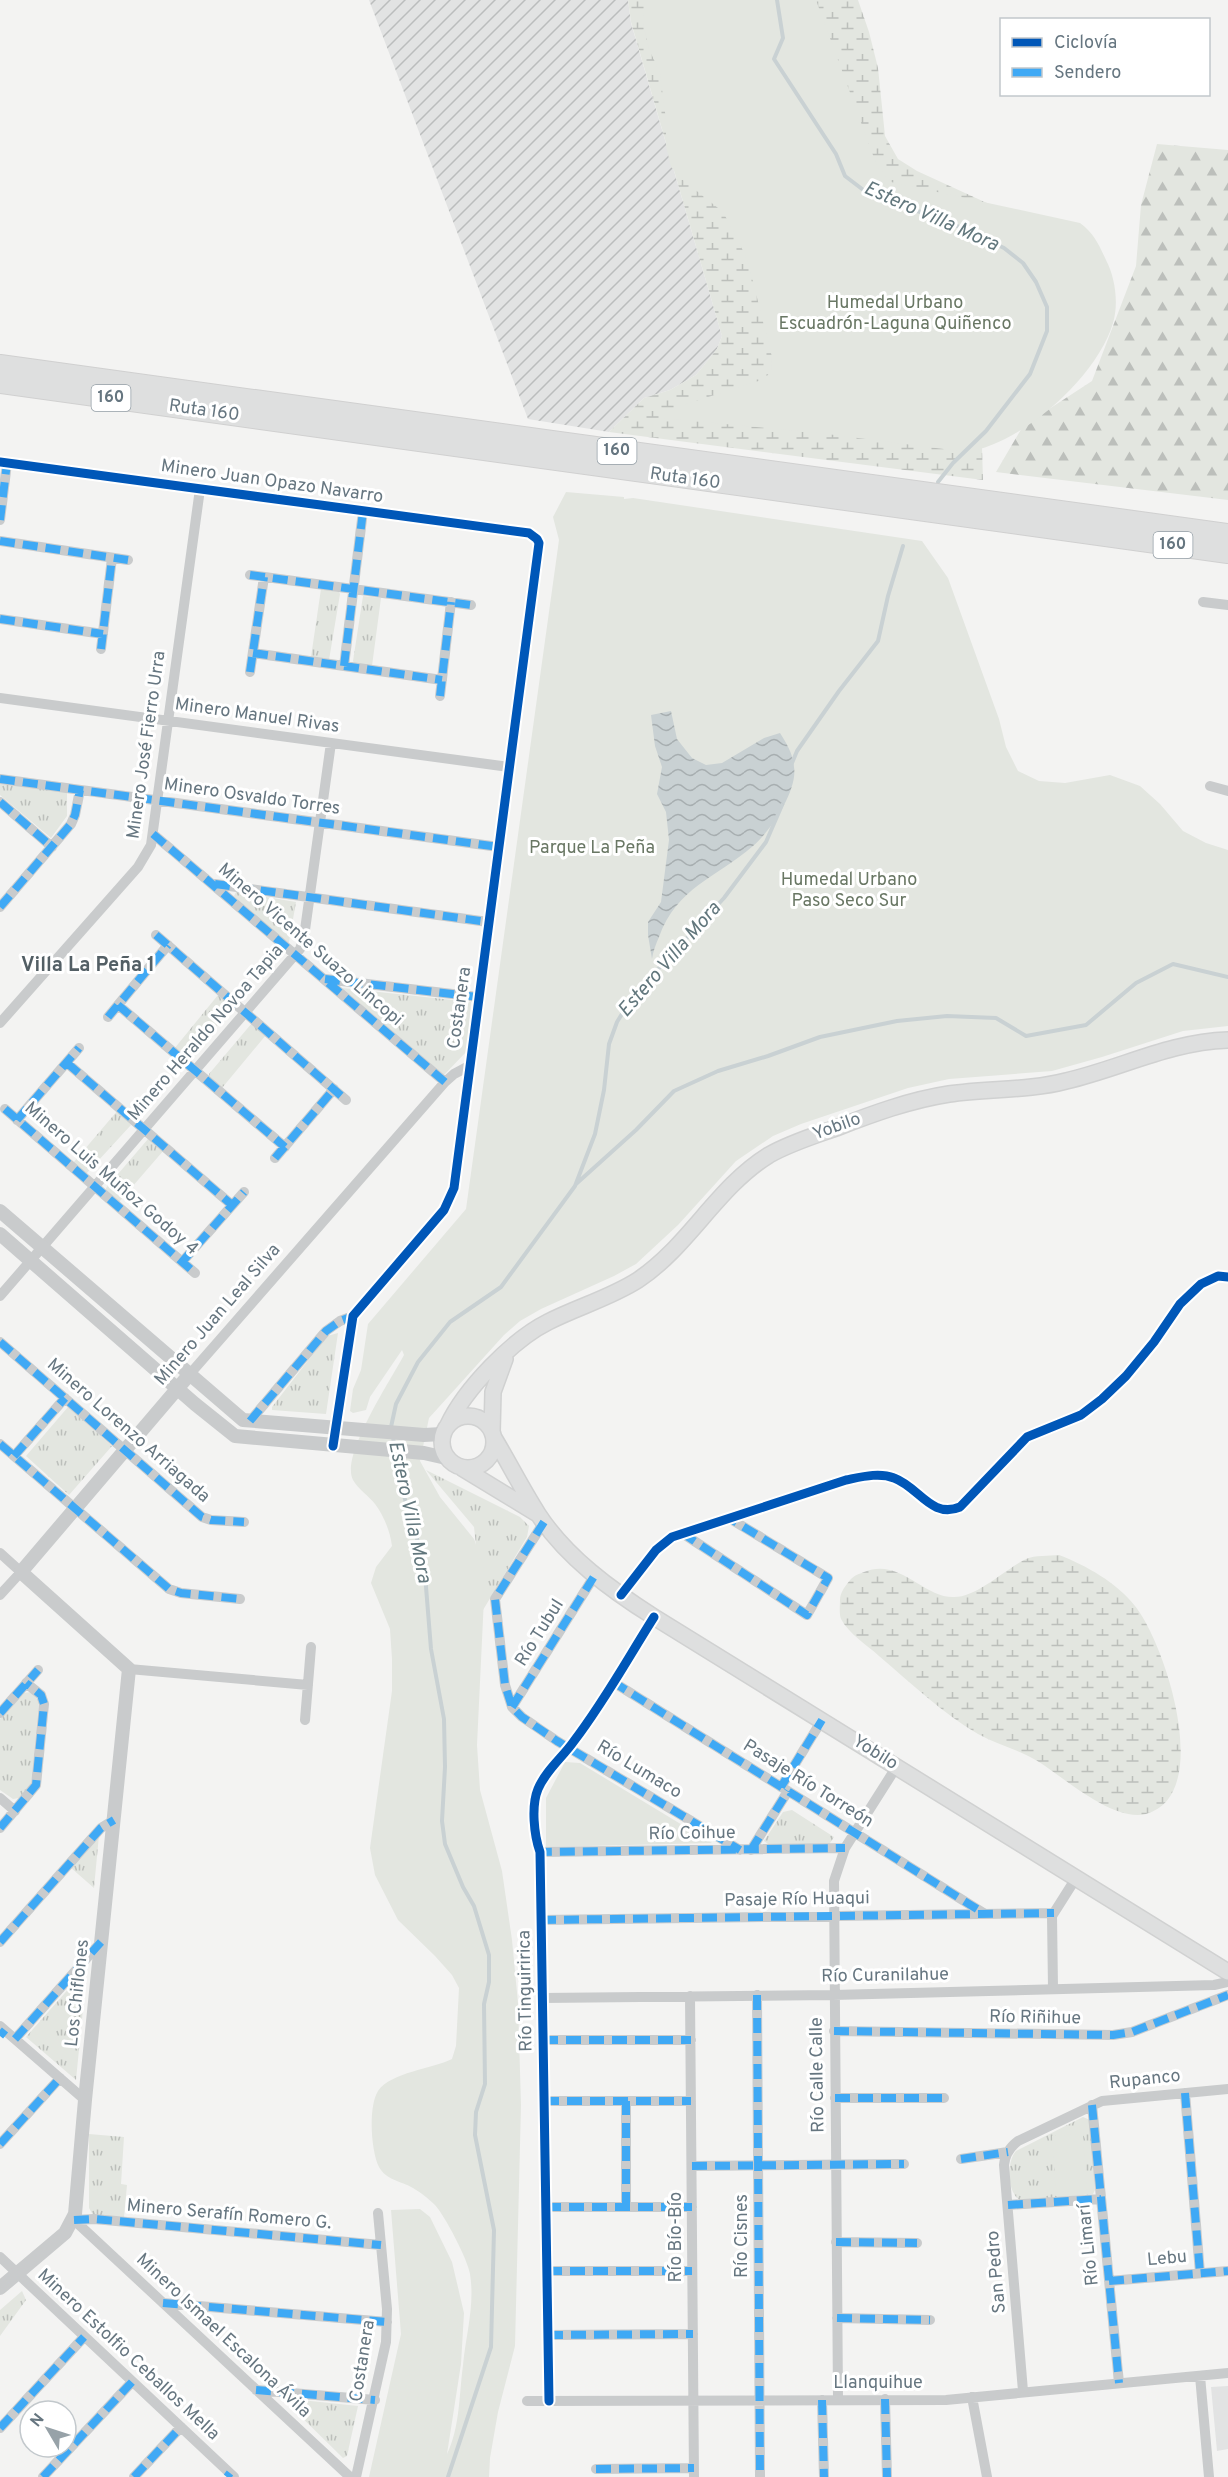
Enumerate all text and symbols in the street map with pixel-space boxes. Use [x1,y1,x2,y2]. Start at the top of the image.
legend [1000,18,1210,96]
text: Ciclovía [1054,32,1117,55]
text: Sendero [1054,62,1121,85]
water label: Estero Villa Mora [860,176,1003,259]
park label: Humedal Urbano Escuadrón-Laguna Quiñenco [779,292,1011,336]
road number: 160 [92,385,130,411]
street label: Ruta 160 [167,395,241,427]
road number: 160 [598,438,636,464]
street label: Minero Juan Opazo Navarro [159,455,385,509]
street label: Ruta 160 [648,463,722,495]
road number: 160 [1154,532,1192,558]
street label: Minero José Fierro Urra [122,649,172,841]
street label: Minero Manuel Rivas [173,693,341,739]
street label: Minero Osvaldo Torres [162,773,342,821]
park label: Parque La Peña [529,837,655,860]
street label: Minero Vicente Suazo Lincopi [213,858,407,1032]
park label: Humedal Urbano Paso Seco Sur [781,869,917,913]
water label: Estero Villa Mora [613,896,728,1023]
street label: Minero Heraldo Novoa Tapia [123,940,289,1126]
district label: Villa La Peña 1 [21,953,155,979]
street label: Costanera [443,966,477,1050]
street label: Minero Luis Muñoz Godoy 4 [19,1097,203,1261]
street label: Yobilo [810,1108,864,1146]
street label: Minero Juan Leal Silva [150,1239,286,1391]
street label: Minero Lorenzo Arriagada [42,1354,214,1508]
water label: Estero Villa Mora [381,1439,437,1586]
street label: Río Tubul [510,1595,570,1671]
street label: Yobilo [848,1730,902,1776]
street label: Pasaje Río Torreón [738,1735,878,1833]
street label: Río Lumaco [592,1736,686,1804]
street label: Río Coihue [648,1822,736,1846]
street label: Pasaje Río Huaqui [724,1887,870,1913]
street label: Río Tinguiririca [513,1930,539,2052]
street label: Los Chiflones [61,1938,95,2048]
street label: Río Curanilahue [821,1963,949,1989]
street label: Río Riñihue [989,2006,1081,2030]
street label: Río Calle Calle [805,2017,831,2133]
street label: Rupanco [1108,2065,1182,2095]
street label: Río Bío-Bío [665,2192,688,2282]
street label: Río Cisnes [731,2194,754,2278]
street label: Minero Serafín Romero G. [126,2195,332,2235]
street label: Río Limarí [1073,2202,1105,2287]
street label: San Pedro [982,2230,1012,2314]
street label: Lebu [1146,2246,1188,2272]
street label: Minero Ismael Escalona Ávila [131,2247,317,2423]
street label: Minero Estolfio Ceballos Mella [32,2264,224,2446]
street label: Costanera [345,2318,381,2404]
street label: Llanquihue [833,2372,923,2395]
north arrow [18,2399,78,2459]
text: N [27,2410,49,2432]

